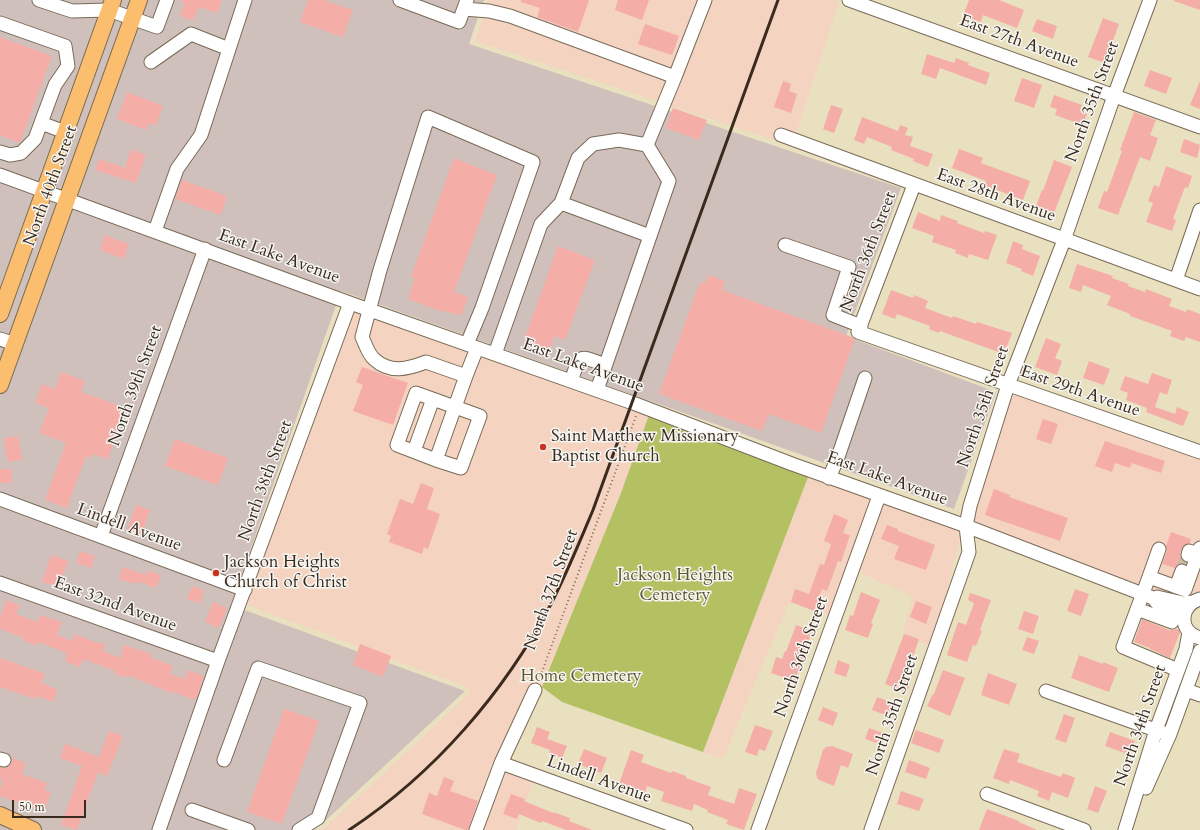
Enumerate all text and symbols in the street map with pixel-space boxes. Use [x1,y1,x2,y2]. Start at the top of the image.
street label: East 27th Avenue [957,11,1081,73]
street label: North 35th Street [1062,39,1124,165]
street label: North 40th Street [20,123,82,249]
street label: East 28th Avenue [934,165,1058,227]
street label: North 36th Street [837,189,901,315]
street label: East Lake Avenue [216,226,342,288]
street label: North 39th Street [105,323,167,449]
street label: East Lake Avenue [520,335,646,397]
street label: North 35th Street [954,344,1014,470]
street label: East 29th Avenue [1017,362,1143,422]
street label: North 38th Street [235,418,297,544]
place label: Saint Matthew Missionary Baptist Church [551,427,739,467]
marker: Saint Matthew Missionary Baptist Church [538,442,548,452]
street label: East Lake Avenue [824,448,950,510]
street label: Lindell Avenue [74,500,184,556]
street label: North 37th Street [521,527,583,653]
place label: Jackson Heights Church of Christ [224,553,347,593]
park label: Jackson Heights Cemetery [617,566,733,606]
marker: Jackson Heights Church of Christ [211,568,221,578]
street label: East 32nd Avenue [51,573,179,637]
street label: North 36th Street [771,594,833,720]
street label: North 35th Street [863,652,923,778]
street label: North 34th Street [1111,663,1171,789]
park label: Home Cemetery [520,667,642,687]
street label: Lindell Avenue [544,752,654,808]
scale bar [14,792,88,818]
text: 50 m [19,799,45,815]

